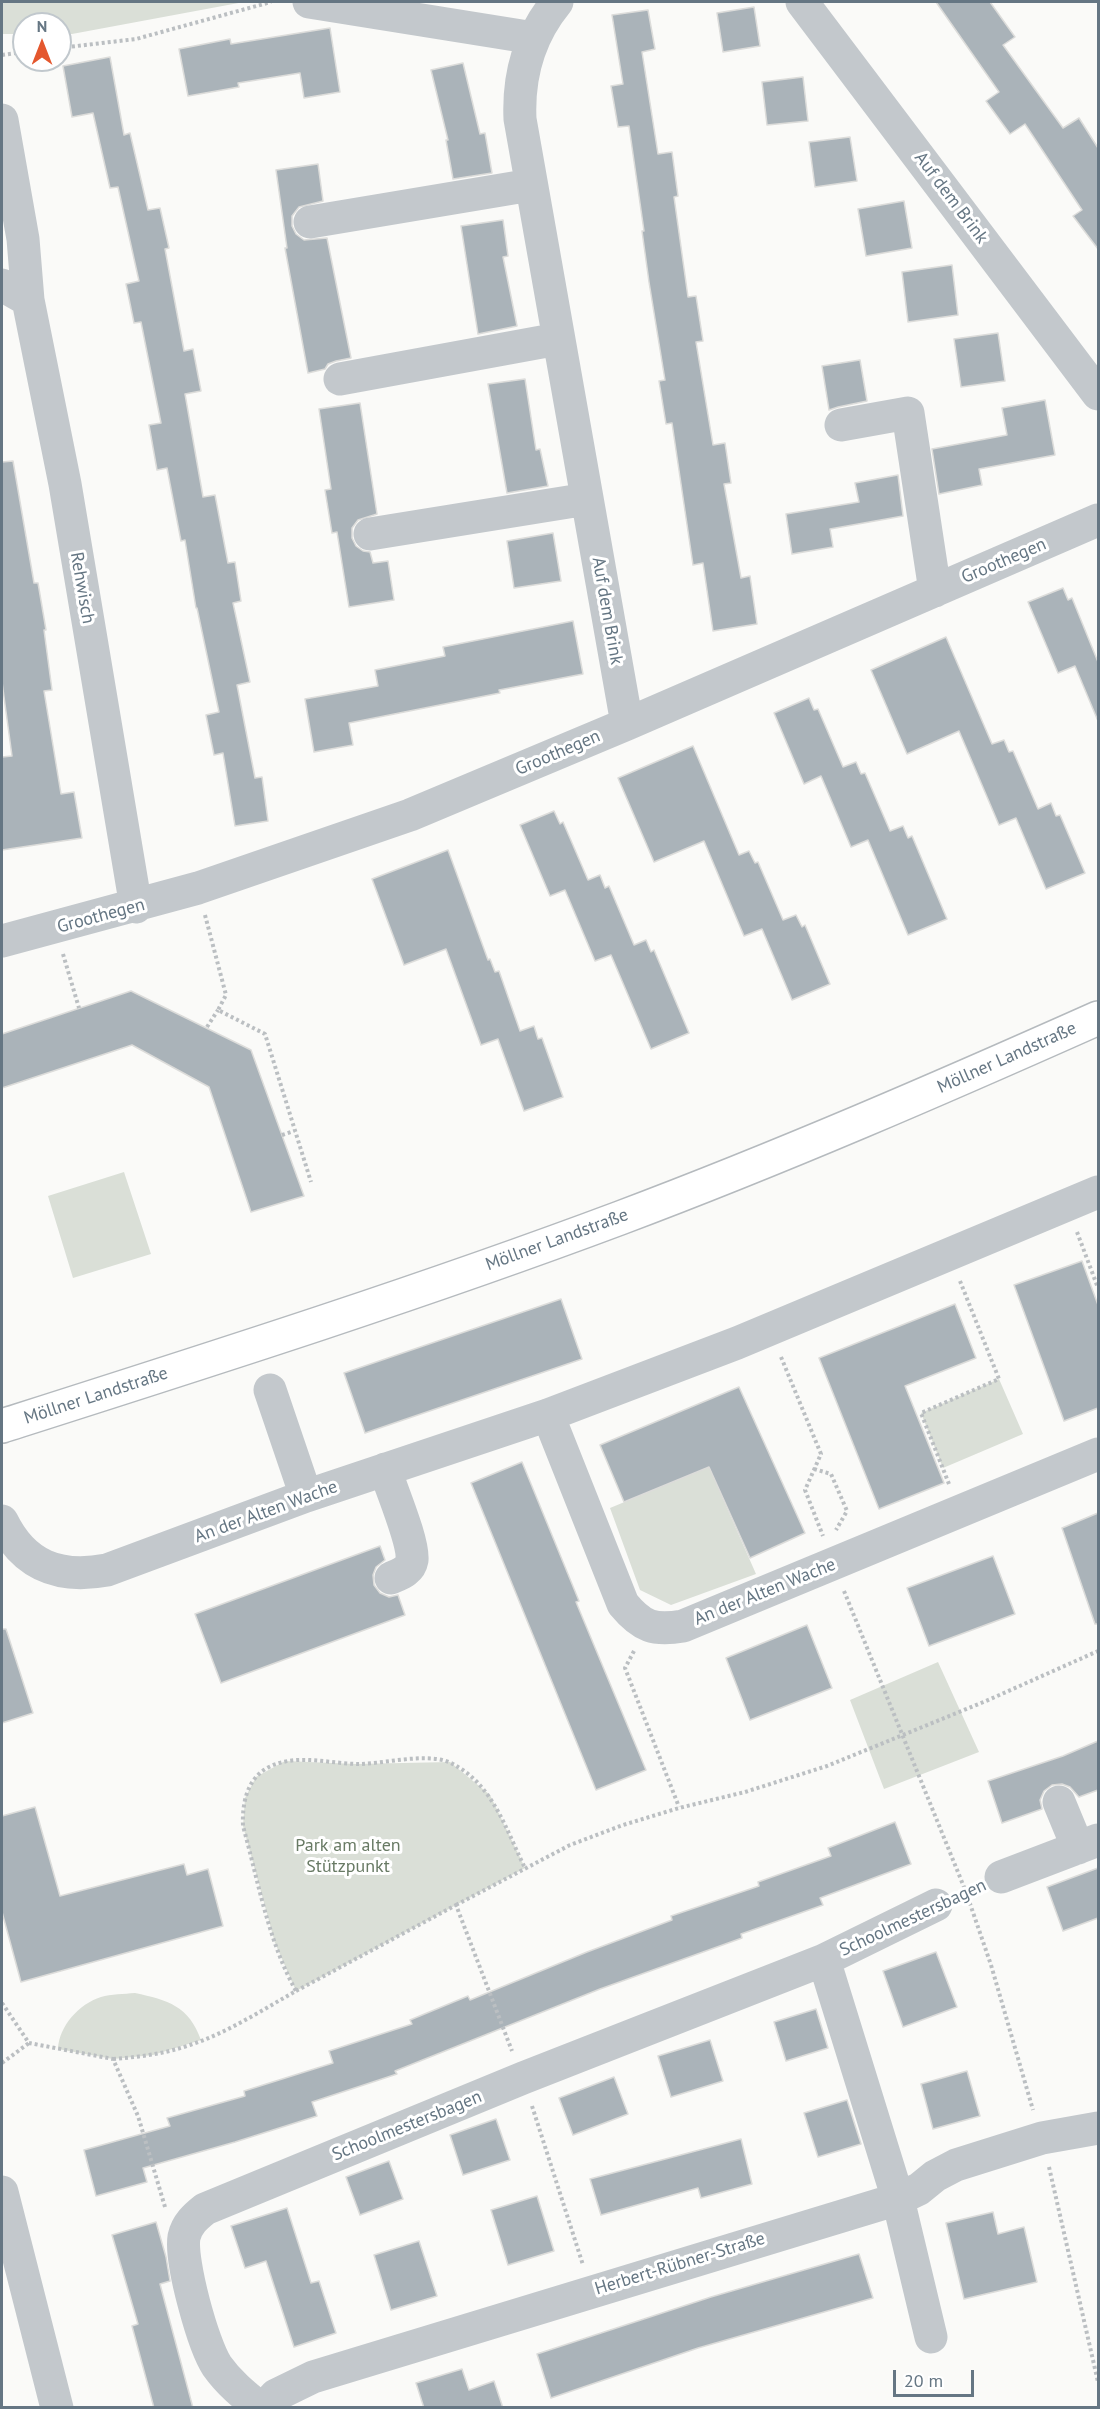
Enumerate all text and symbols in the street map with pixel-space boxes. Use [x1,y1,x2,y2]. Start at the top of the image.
north arrow [12,12,72,72]
text: N [37,16,47,36]
street label: Auf dem Brink [910,148,992,248]
street label: Groothegen [958,533,1050,589]
street label: Rehwisch [65,550,99,626]
street label: Auf dem Brink [587,555,627,667]
street label: Groothegen [512,725,604,781]
street label: Groothegen [55,894,147,938]
street label: Möllner Landstraße [934,1018,1080,1098]
street label: Möllner Landstraße [483,1204,631,1276]
street label: Möllner Landstraße [21,1363,171,1429]
street label: An der Alten Wache [192,1476,340,1548]
street label: An der Alten Wache [691,1554,839,1630]
park label: Park am alten Stützpunkt [295,1835,401,1878]
street label: Schoolmestersbagen [836,1875,990,1961]
street label: Schoolmestersbagen [329,2086,485,2166]
street label: Herbert-Rübner-Straße [592,2228,768,2300]
scale bar [896,2358,977,2396]
text: 20 m [904,2369,943,2392]

